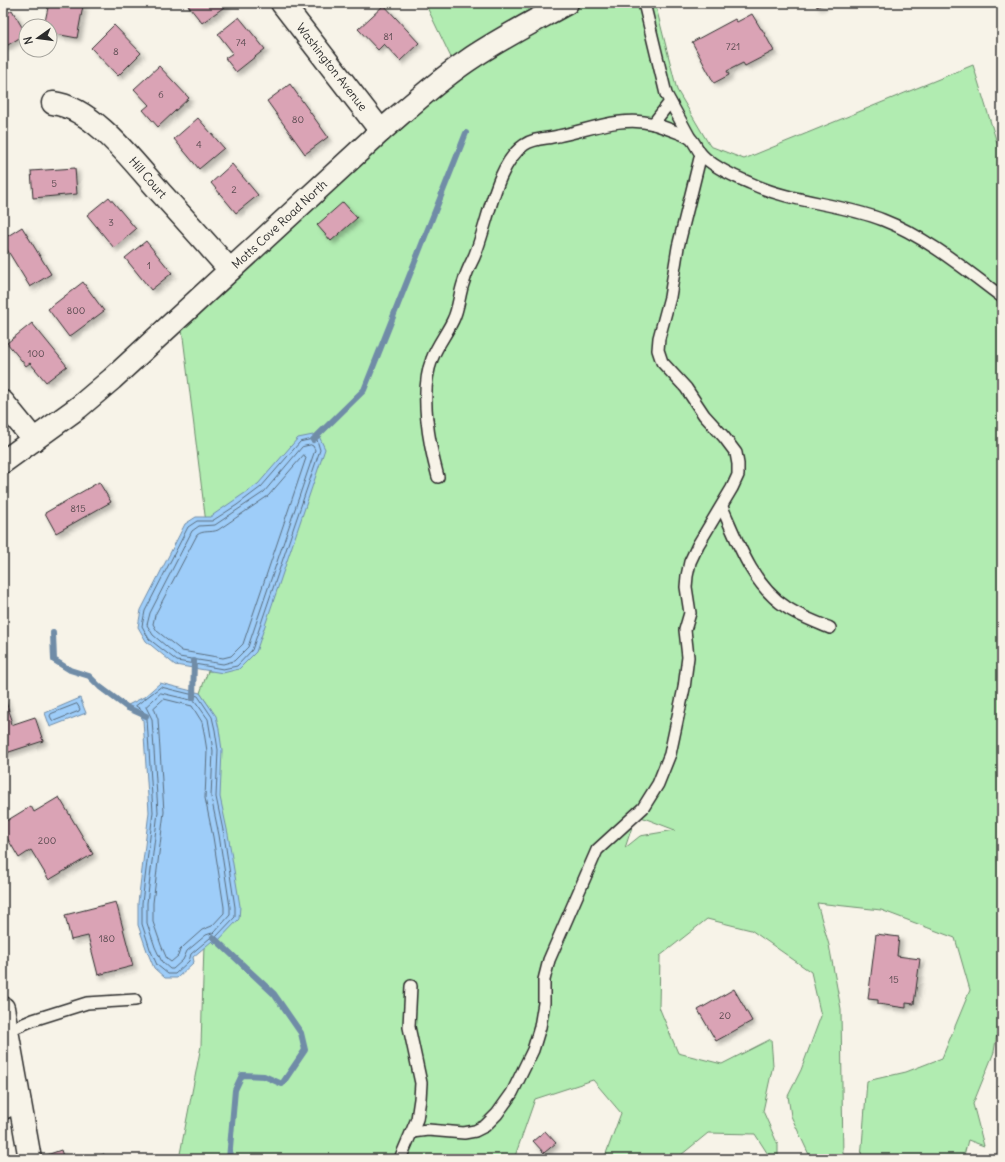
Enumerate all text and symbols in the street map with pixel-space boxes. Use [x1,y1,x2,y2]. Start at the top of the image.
north arrow [18,18,58,58]
street label: Washington Avenue [293,20,371,114]
house number: 81 [383,30,393,43]
text: N [21,35,36,46]
house number: 74 [236,36,246,49]
house number: 721 [726,40,740,53]
house number: 8 [113,45,119,58]
house number: 6 [158,88,164,101]
house number: 80 [292,113,304,126]
house number: 4 [196,138,202,151]
street label: Hill Court [126,153,170,201]
street label: Motts Cove Road North [228,176,330,272]
house number: 5 [51,177,57,190]
house number: 2 [231,183,237,196]
house number: 3 [108,216,114,229]
house number: 1 [147,259,151,272]
house number: 800 [67,304,85,317]
house number: 100 [27,347,45,360]
house number: 815 [70,502,86,515]
house number: 200 [38,834,56,847]
house number: 180 [99,932,115,945]
house number: 15 [889,973,899,986]
house number: 20 [719,1009,731,1022]

